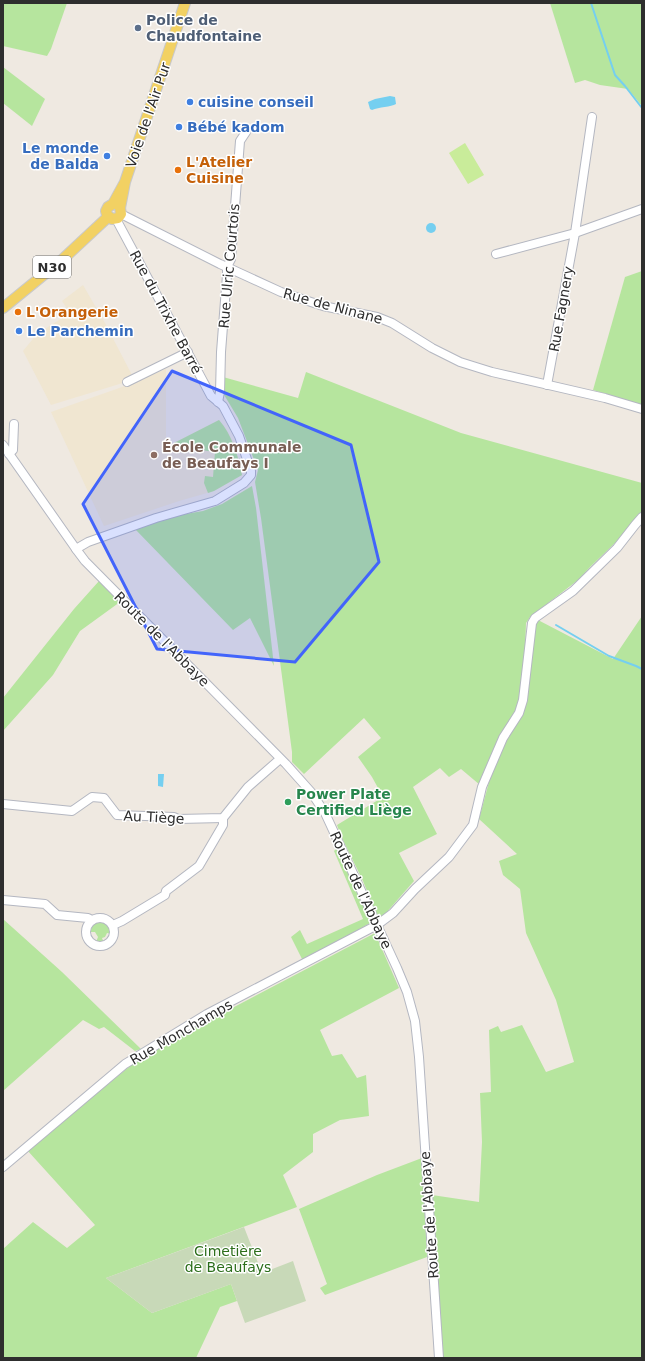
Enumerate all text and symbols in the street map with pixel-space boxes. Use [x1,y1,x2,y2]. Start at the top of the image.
place label: Police de Chaudfontaine [146,12,262,44]
marker: Police de Chaudfontaine [133,23,143,33]
street label: Voie de l'Air Pur [122,60,174,170]
place label: cuisine conseil [198,94,314,110]
marker: cuisine conseil [185,97,195,107]
place label: Bébé kadom [187,119,285,135]
marker: Bébé kadom [174,122,184,132]
place label: Le monde de Balda [22,140,99,172]
marker: Le monde de Balda [102,151,112,161]
place label: L'Atelier Cuisine [186,154,252,186]
marker: L'Atelier Cuisine [173,165,183,175]
street label: Rue Ulric Courtois [216,203,242,329]
street label: Rue du Trixhe Barré [127,248,205,376]
road number: N30 [33,256,71,278]
street label: Rue Fagnery [546,265,576,353]
street label: Rue de Ninane [282,285,384,327]
place label: L'Orangerie [26,304,118,320]
marker: L'Orangerie [13,307,23,317]
place label: Le Parchemin [27,323,134,339]
marker: Le Parchemin [14,326,24,336]
place label: École Communale de Beaufays I [162,439,301,471]
marker: École Communale de Beaufays I [149,450,159,460]
street label: Route de l'Abbaye [111,588,213,690]
place label: Power Plate Certified Liège [296,786,412,818]
marker: Power Plate Certified Liège [283,797,293,807]
street label: Au Tiège [123,807,185,827]
street label: Route de l'Abbaye [327,829,395,951]
street label: Rue Monchamps [127,996,235,1068]
street label: Route de l'Abbaye [417,1151,441,1279]
park label: Cimetière de Beaufays [185,1243,271,1275]

